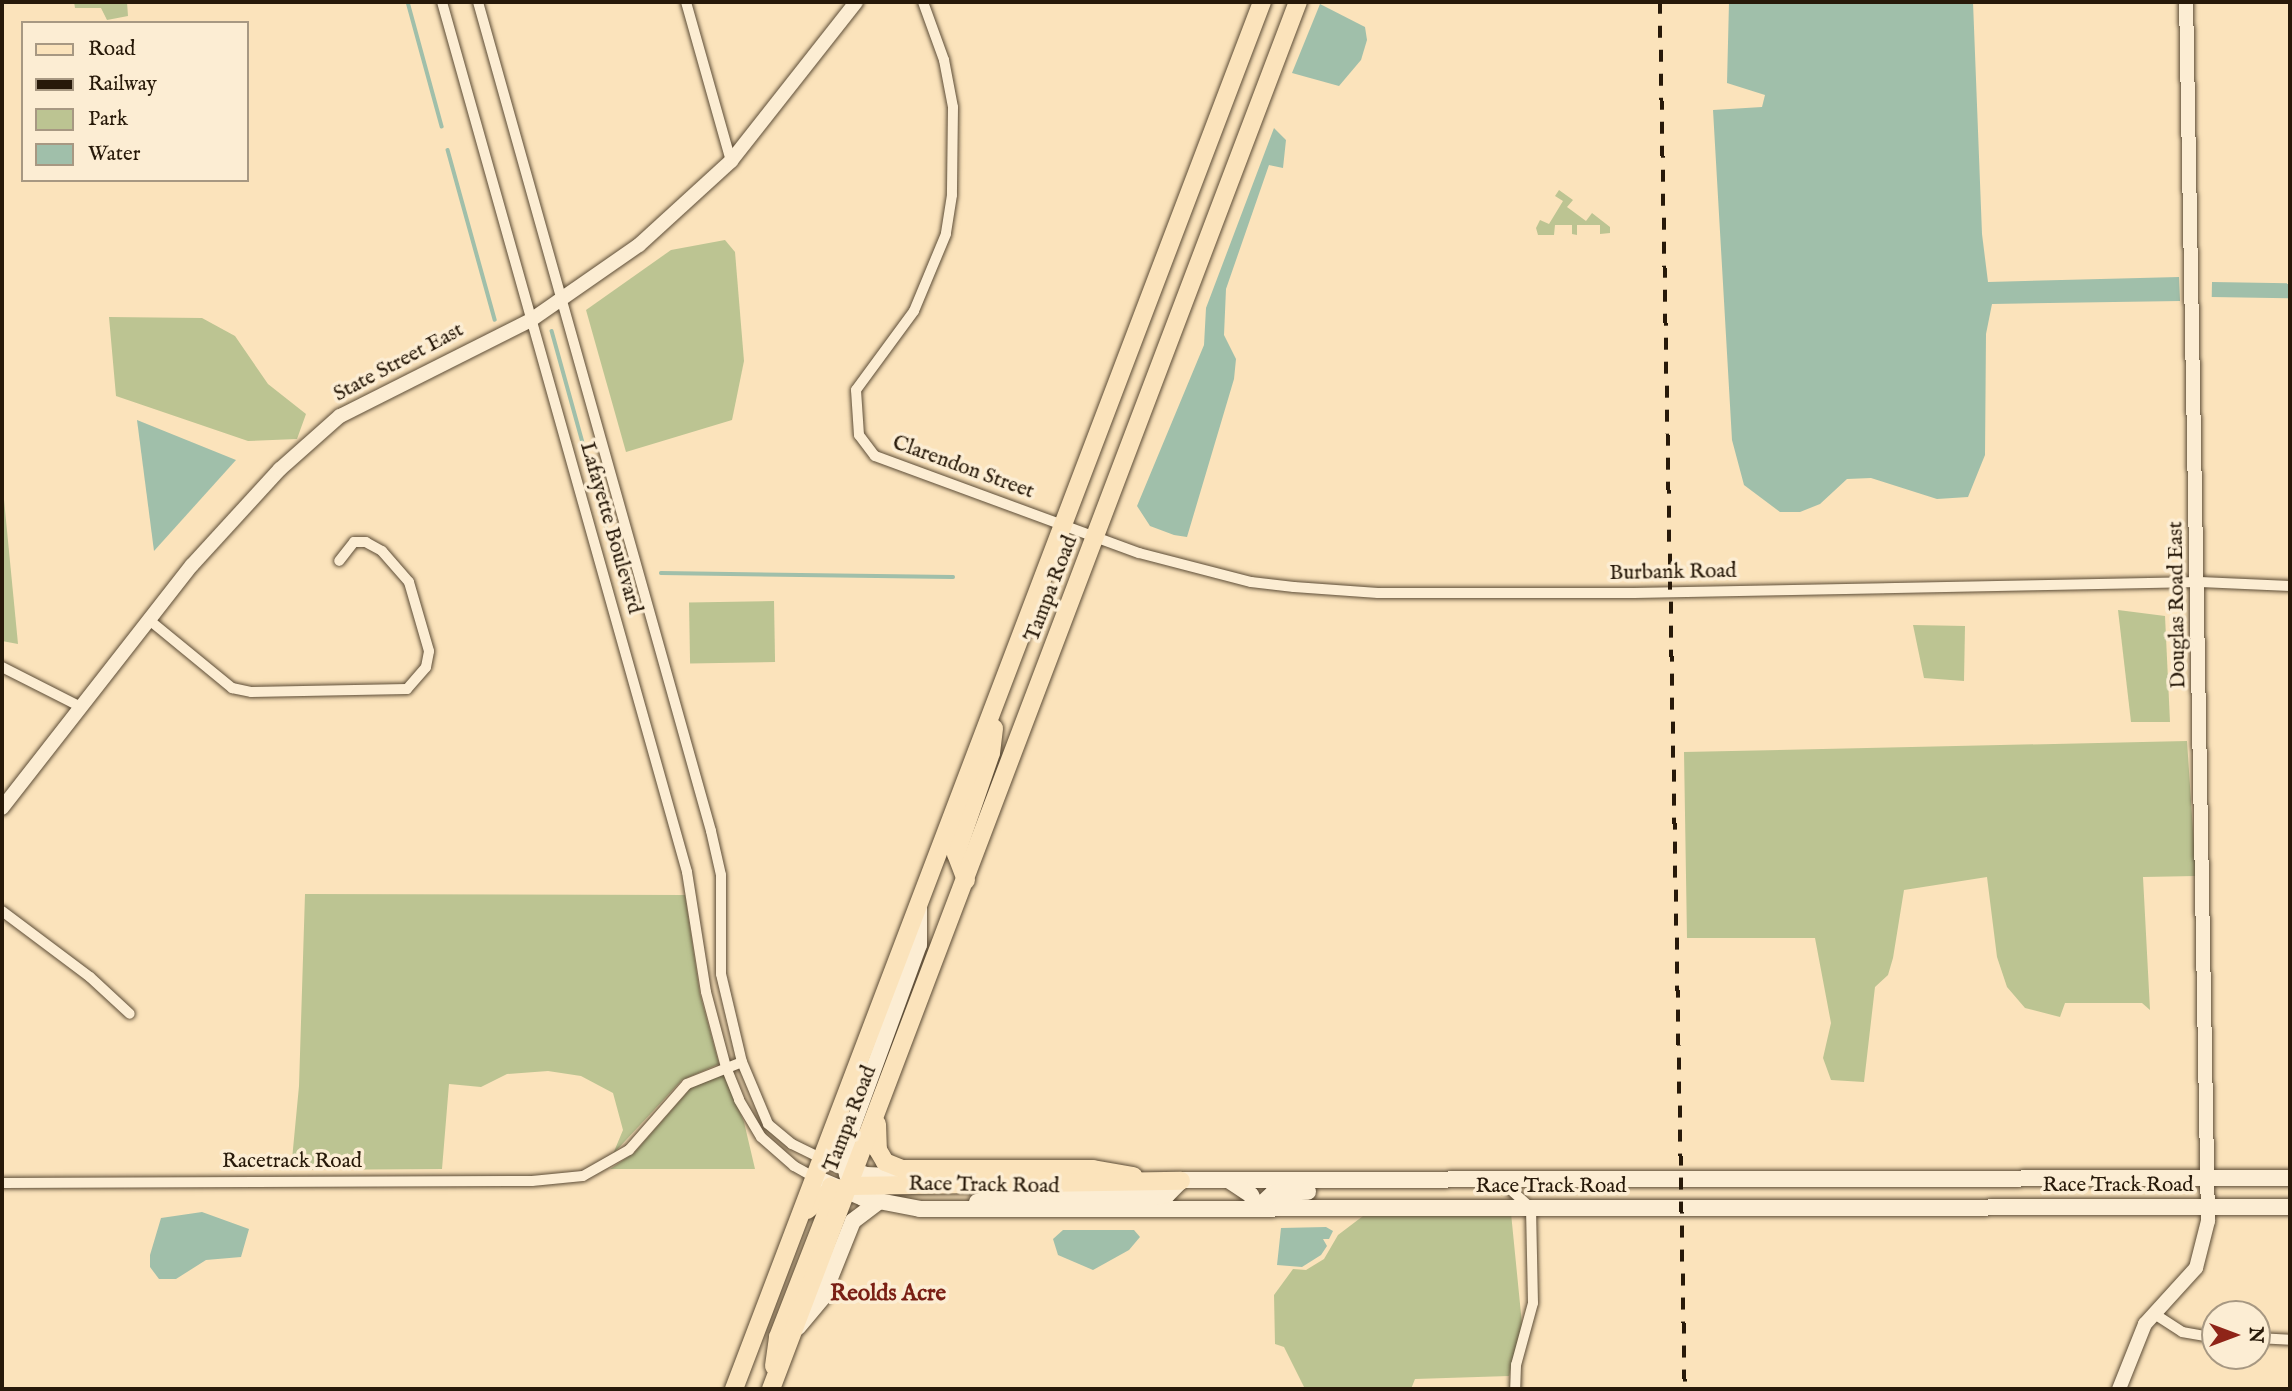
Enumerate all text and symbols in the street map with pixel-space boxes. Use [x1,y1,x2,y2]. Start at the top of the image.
legend [21,21,248,182]
text: Road [88,36,135,63]
text: Railway [88,71,157,98]
text: Park [88,106,128,133]
text: Water [88,141,140,168]
street label: State Street East [330,318,468,408]
street label: Clarendon Street [889,431,1037,505]
street label: Lafayette Boulevard [573,439,647,617]
street label: Douglas Road East [2164,521,2192,689]
street label: Tampa Road [1020,532,1084,646]
street label: Burbank Road [1609,559,1737,587]
street label: Tampa Road [819,1062,883,1176]
street label: Racetrack Road [222,1149,362,1175]
street label: Race Track Road [908,1172,1060,1200]
street label: Race Track Road [2043,1173,2193,1199]
street label: Race Track Road [1476,1174,1626,1200]
district label: Reolds Acre [830,1280,946,1308]
north arrow [2201,1300,2271,1370]
text: N [2243,1327,2267,1343]

